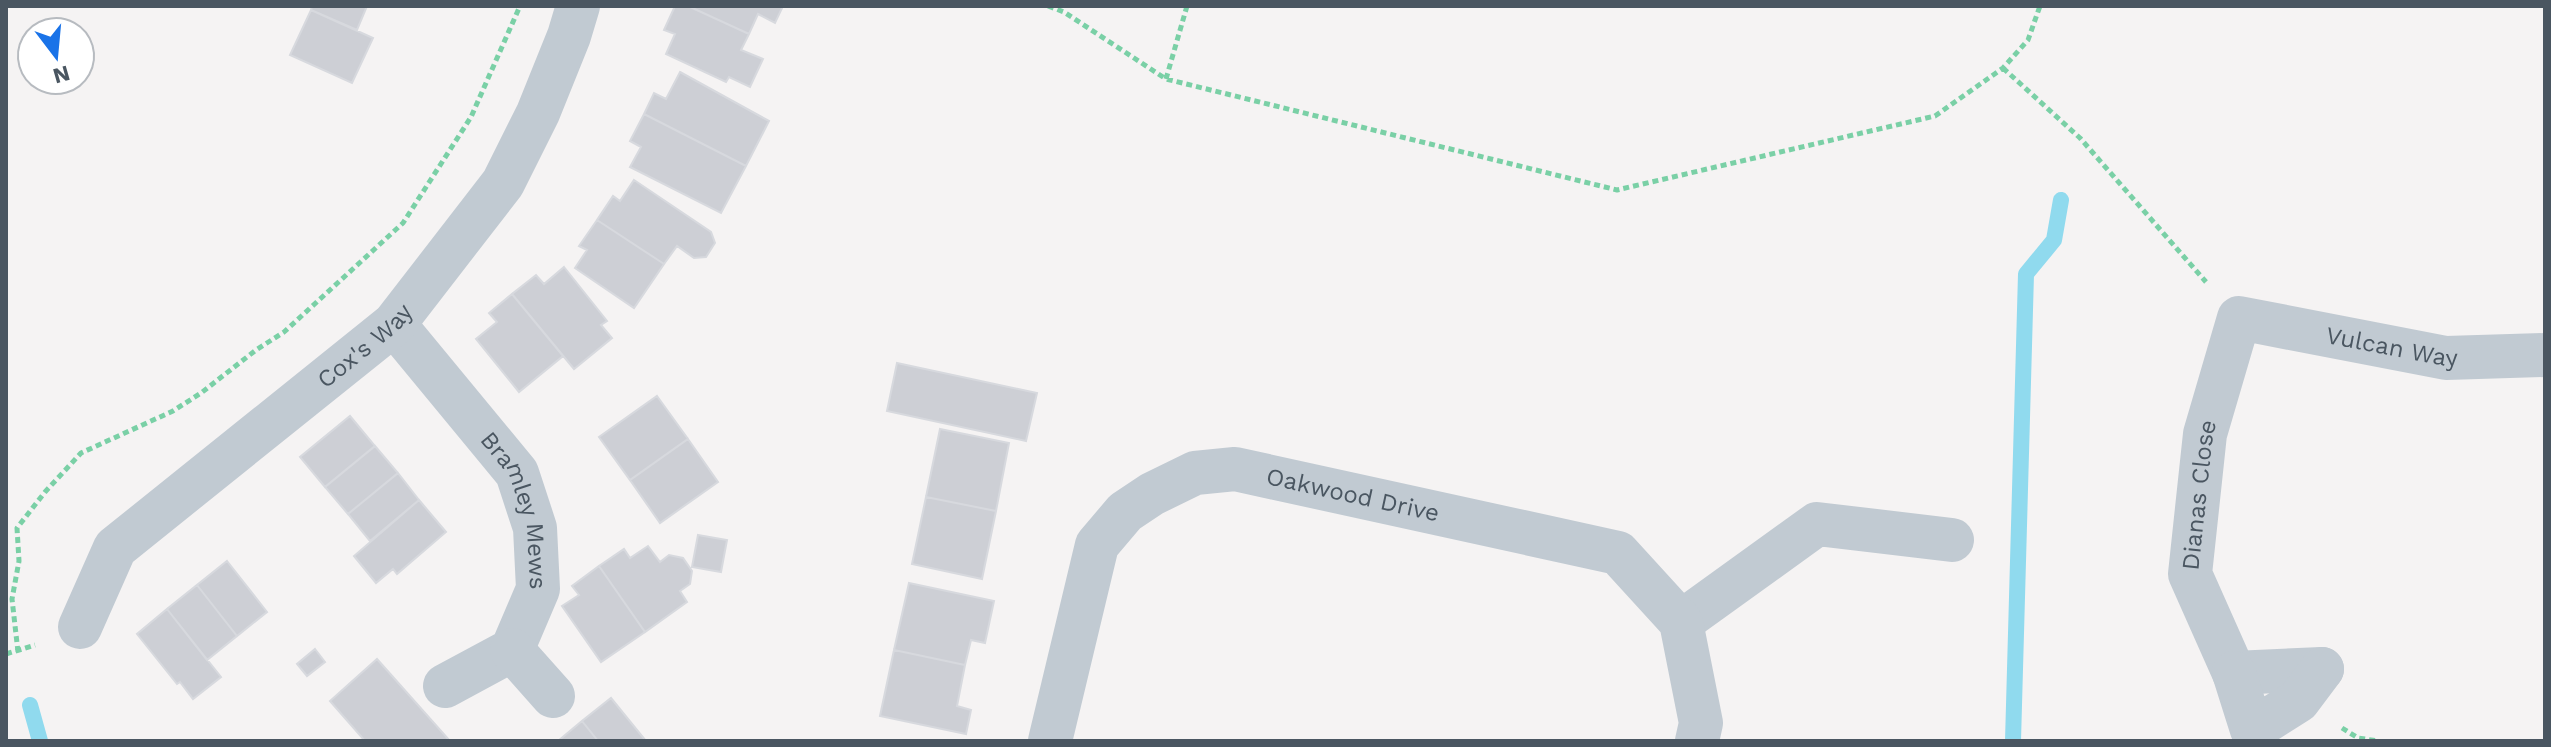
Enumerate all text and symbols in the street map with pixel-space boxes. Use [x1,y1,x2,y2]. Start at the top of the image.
north arrow [16,16,96,96]
text: N [50,60,73,89]
street label: Cox's Way [312,298,419,394]
street label: Vulcan Way [2324,321,2459,372]
street label: Dianas Close [2177,416,2222,572]
street label: Bramley Mews [475,426,552,590]
street label: Oakwood Drive [1264,462,1442,527]

